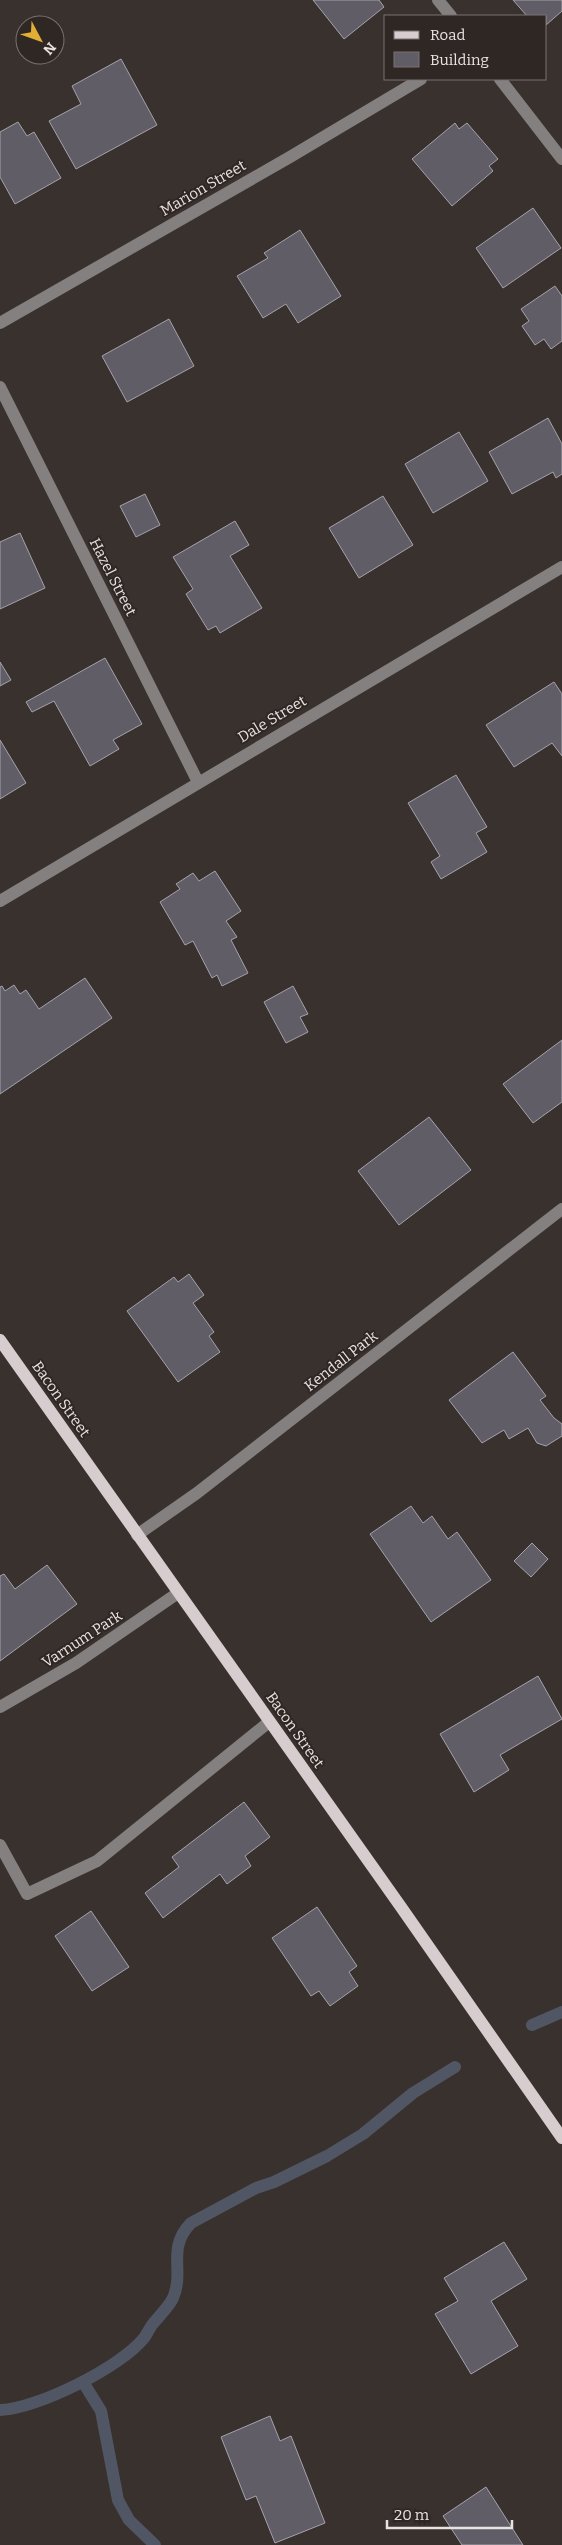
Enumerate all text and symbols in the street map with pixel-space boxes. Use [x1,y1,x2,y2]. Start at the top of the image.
north arrow [15,15,65,65]
legend [384,15,547,80]
text: Road [430,26,465,44]
text: N [39,39,59,58]
text: Building [430,51,489,69]
street label: Marion Street [157,156,249,220]
street label: Hazel Street [86,535,141,619]
street label: Dale Street [235,691,310,746]
street label: Kendall Park [301,1327,382,1395]
street label: Bacon Street [28,1358,94,1441]
street label: Varnum Park [39,1606,126,1671]
street label: Bacon Street [262,1689,328,1772]
scale bar [387,2498,512,2530]
text: 20 m [394,2506,430,2524]

